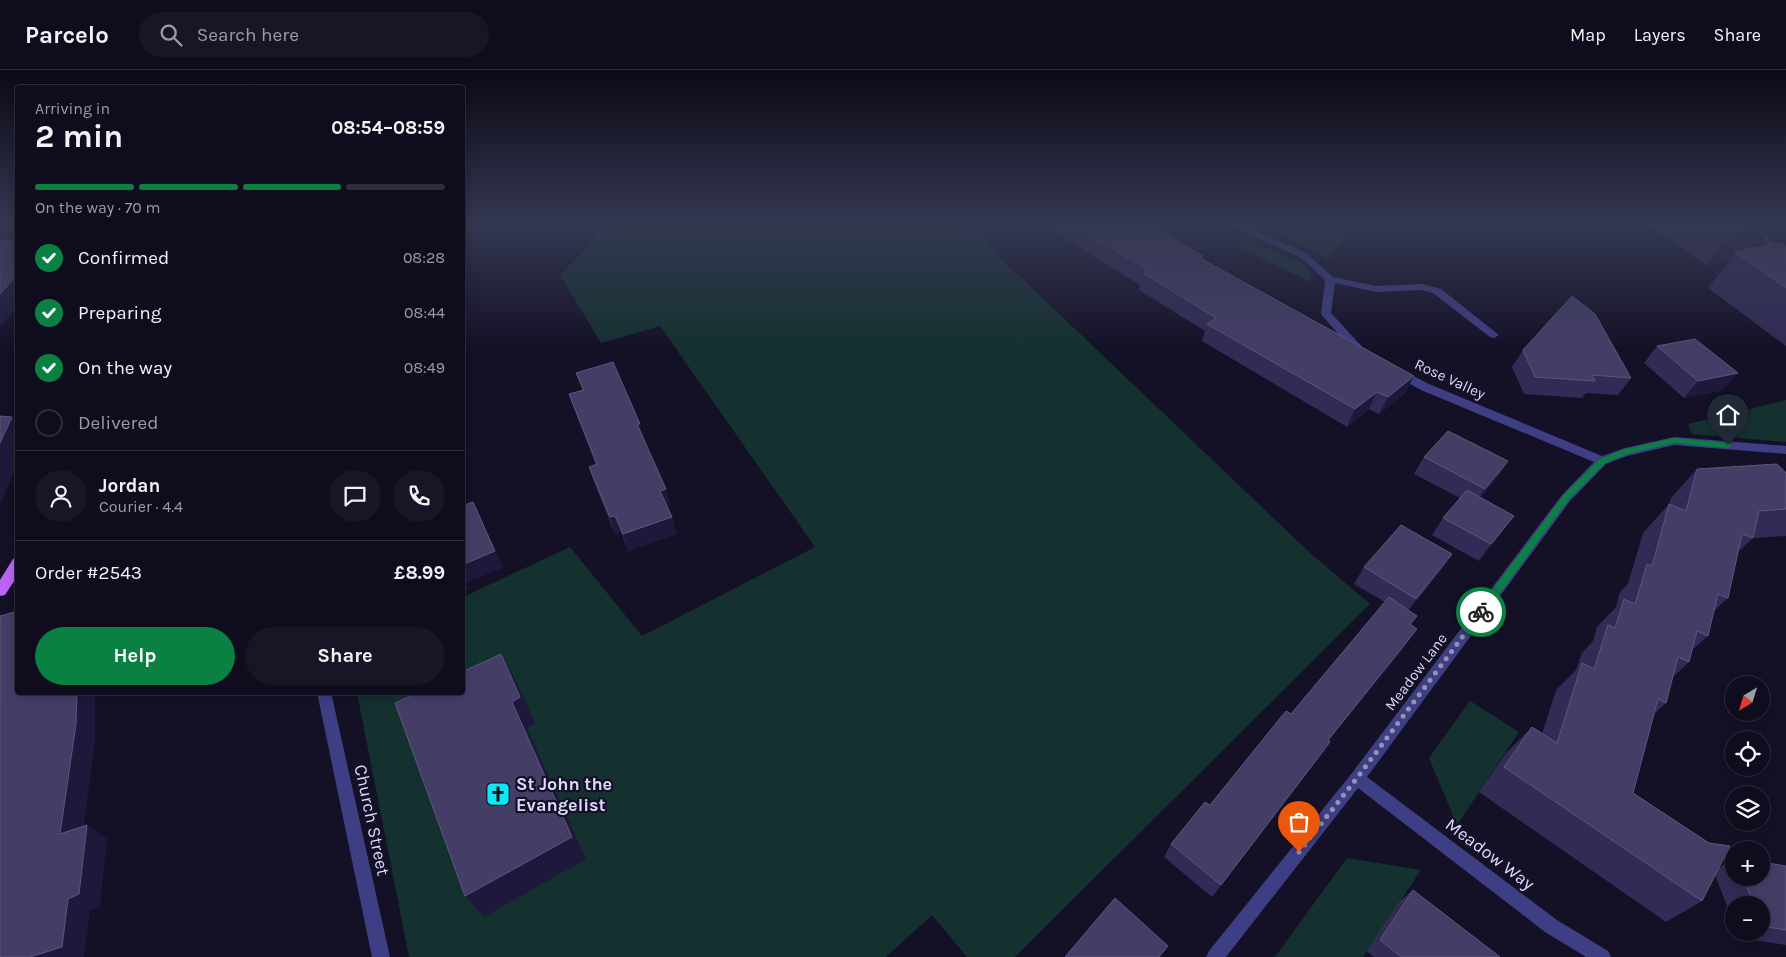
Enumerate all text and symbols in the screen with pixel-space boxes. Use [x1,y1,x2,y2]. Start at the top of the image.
search box [139,12,489,57]
text: Parcelo [25,21,109,49]
icon: search [157,21,185,49]
text: Search here [197,24,299,46]
text: Map [1570,24,1606,46]
text: Layers [1634,24,1686,46]
text: Share [1714,24,1761,46]
text: Arriving in [35,99,110,118]
text: 08:54–08:59 [331,117,445,139]
text: 2 min [35,118,123,155]
text: On the way · 70 m [35,198,161,217]
icon: check [35,244,63,272]
text: Confirmed [78,247,169,269]
text: 08:28 [403,248,445,267]
icon: check [35,299,63,327]
text: Preparing [78,302,161,324]
text: 08:44 [404,303,445,322]
icon: check [35,354,63,382]
street label: Rose Valley [1412,355,1488,403]
text: On the way [78,357,172,379]
text: 08:49 [404,358,445,377]
pin [1707,394,1749,445]
icon: home [1714,401,1742,429]
text: Delivered [78,412,158,434]
button: person [35,470,87,522]
button: chat [329,470,381,522]
button: phone [393,470,445,522]
text: Jordan [99,475,160,497]
text: Courier · 4.4 [99,497,183,516]
text: Order #2543 [35,562,142,584]
text: £8.99 [394,562,445,584]
courier [1456,587,1506,637]
icon: bike [1467,598,1495,626]
button: Help [35,627,235,685]
button: Share [245,627,445,685]
street label: Meadow Lane [1381,630,1451,714]
north arrow [1725,676,1770,721]
map controls [1725,676,1770,941]
button: locate [1725,731,1770,776]
street label: Church Street [349,762,395,878]
place label: St John the Evangelist [516,773,612,816]
church icon: St John the Evangelist [485,781,511,807]
button: layers [1725,786,1770,831]
pin [1278,801,1320,852]
icon: bag [1285,808,1313,836]
street label: Meadow Way [1441,813,1539,895]
button: + [1725,841,1770,886]
button: − [1725,896,1770,941]

